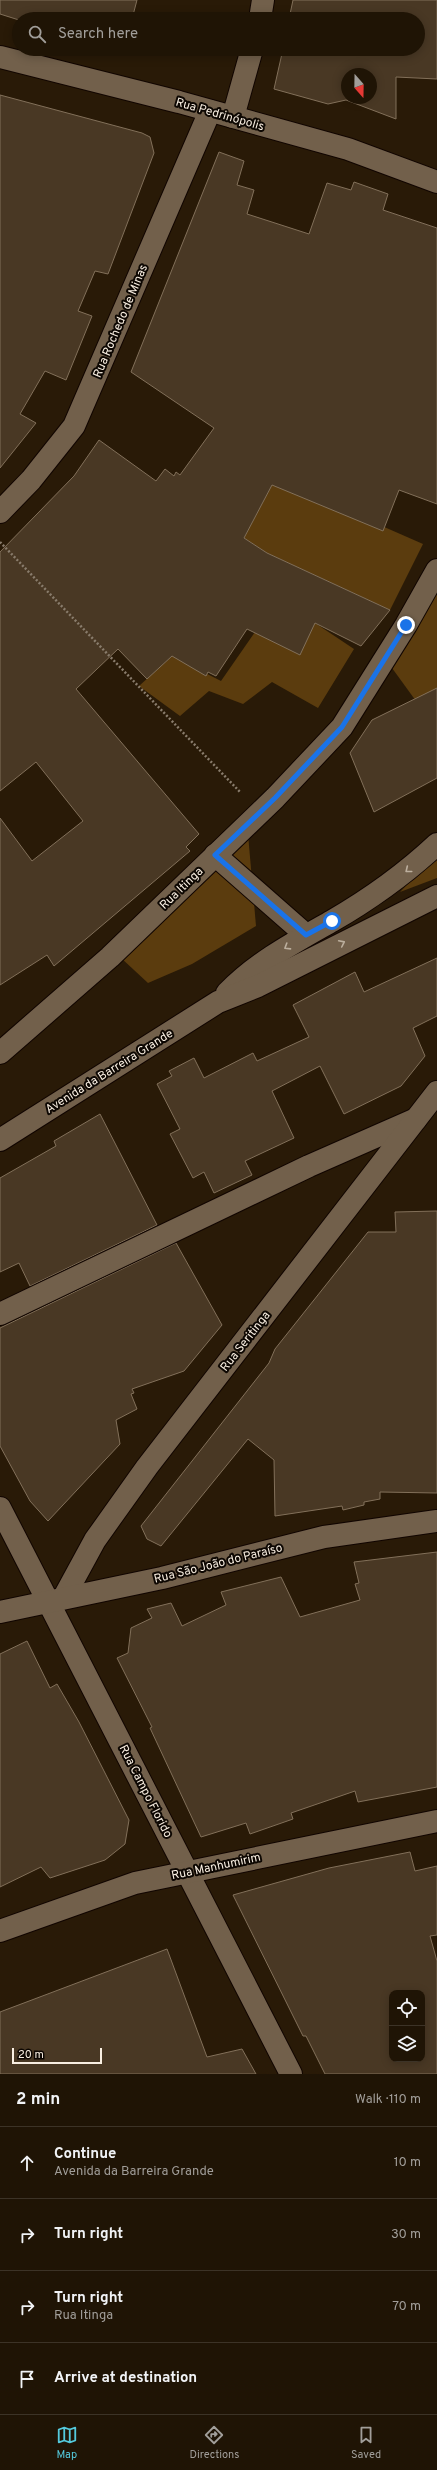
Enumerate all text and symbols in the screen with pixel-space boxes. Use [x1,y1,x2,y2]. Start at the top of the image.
search box [12,12,425,56]
icon: search [26,23,48,45]
text: Search here [58,25,138,44]
north arrow [341,68,377,104]
street label: Rua Pedrinópolis [174,95,266,135]
street label: Rua Rochedo de Minas [90,262,152,381]
route end [397,616,415,634]
street label: Rua Itinga [156,864,207,913]
one-way arrow [405,865,412,872]
route start [323,912,341,930]
one-way arrow [338,941,345,948]
one-way arrow [284,942,291,950]
street label: Avenida da Barreira Grande [43,1026,176,1118]
street label: Rua Seritinga [217,1308,274,1375]
street label: Rua São João do Paraíso [152,1540,284,1588]
street label: Rua Campo Florido [115,1742,176,1841]
street label: Rua Manhumirim [170,1850,262,1884]
map controls [389,1990,425,2062]
button: locate [389,1990,425,2026]
button: layers [389,2026,425,2062]
scale bar [12,2046,102,2065]
text: 20 m [18,2048,44,2062]
text: 2 min [16,2089,60,2111]
text: Walk · 110 m [355,2092,421,2108]
text: Continue [54,2145,116,2164]
icon: ahead [16,2152,38,2174]
text: 10 m [394,2155,421,2171]
text: Avenida da Barreira Grande [54,2164,214,2180]
icon: right [16,2224,38,2246]
text: Turn right [54,2225,123,2244]
text: 30 m [391,2227,421,2243]
text: Turn right [54,2289,123,2308]
icon: right [16,2296,38,2318]
text: 70 m [392,2299,421,2315]
text: Rua Itinga [54,2308,113,2324]
icon: arrive [16,2368,38,2390]
text: Arrive at destination [54,2369,197,2388]
tab: Map [56,2424,78,2462]
tab: Directions [189,2424,239,2462]
tab: Saved [351,2424,381,2462]

